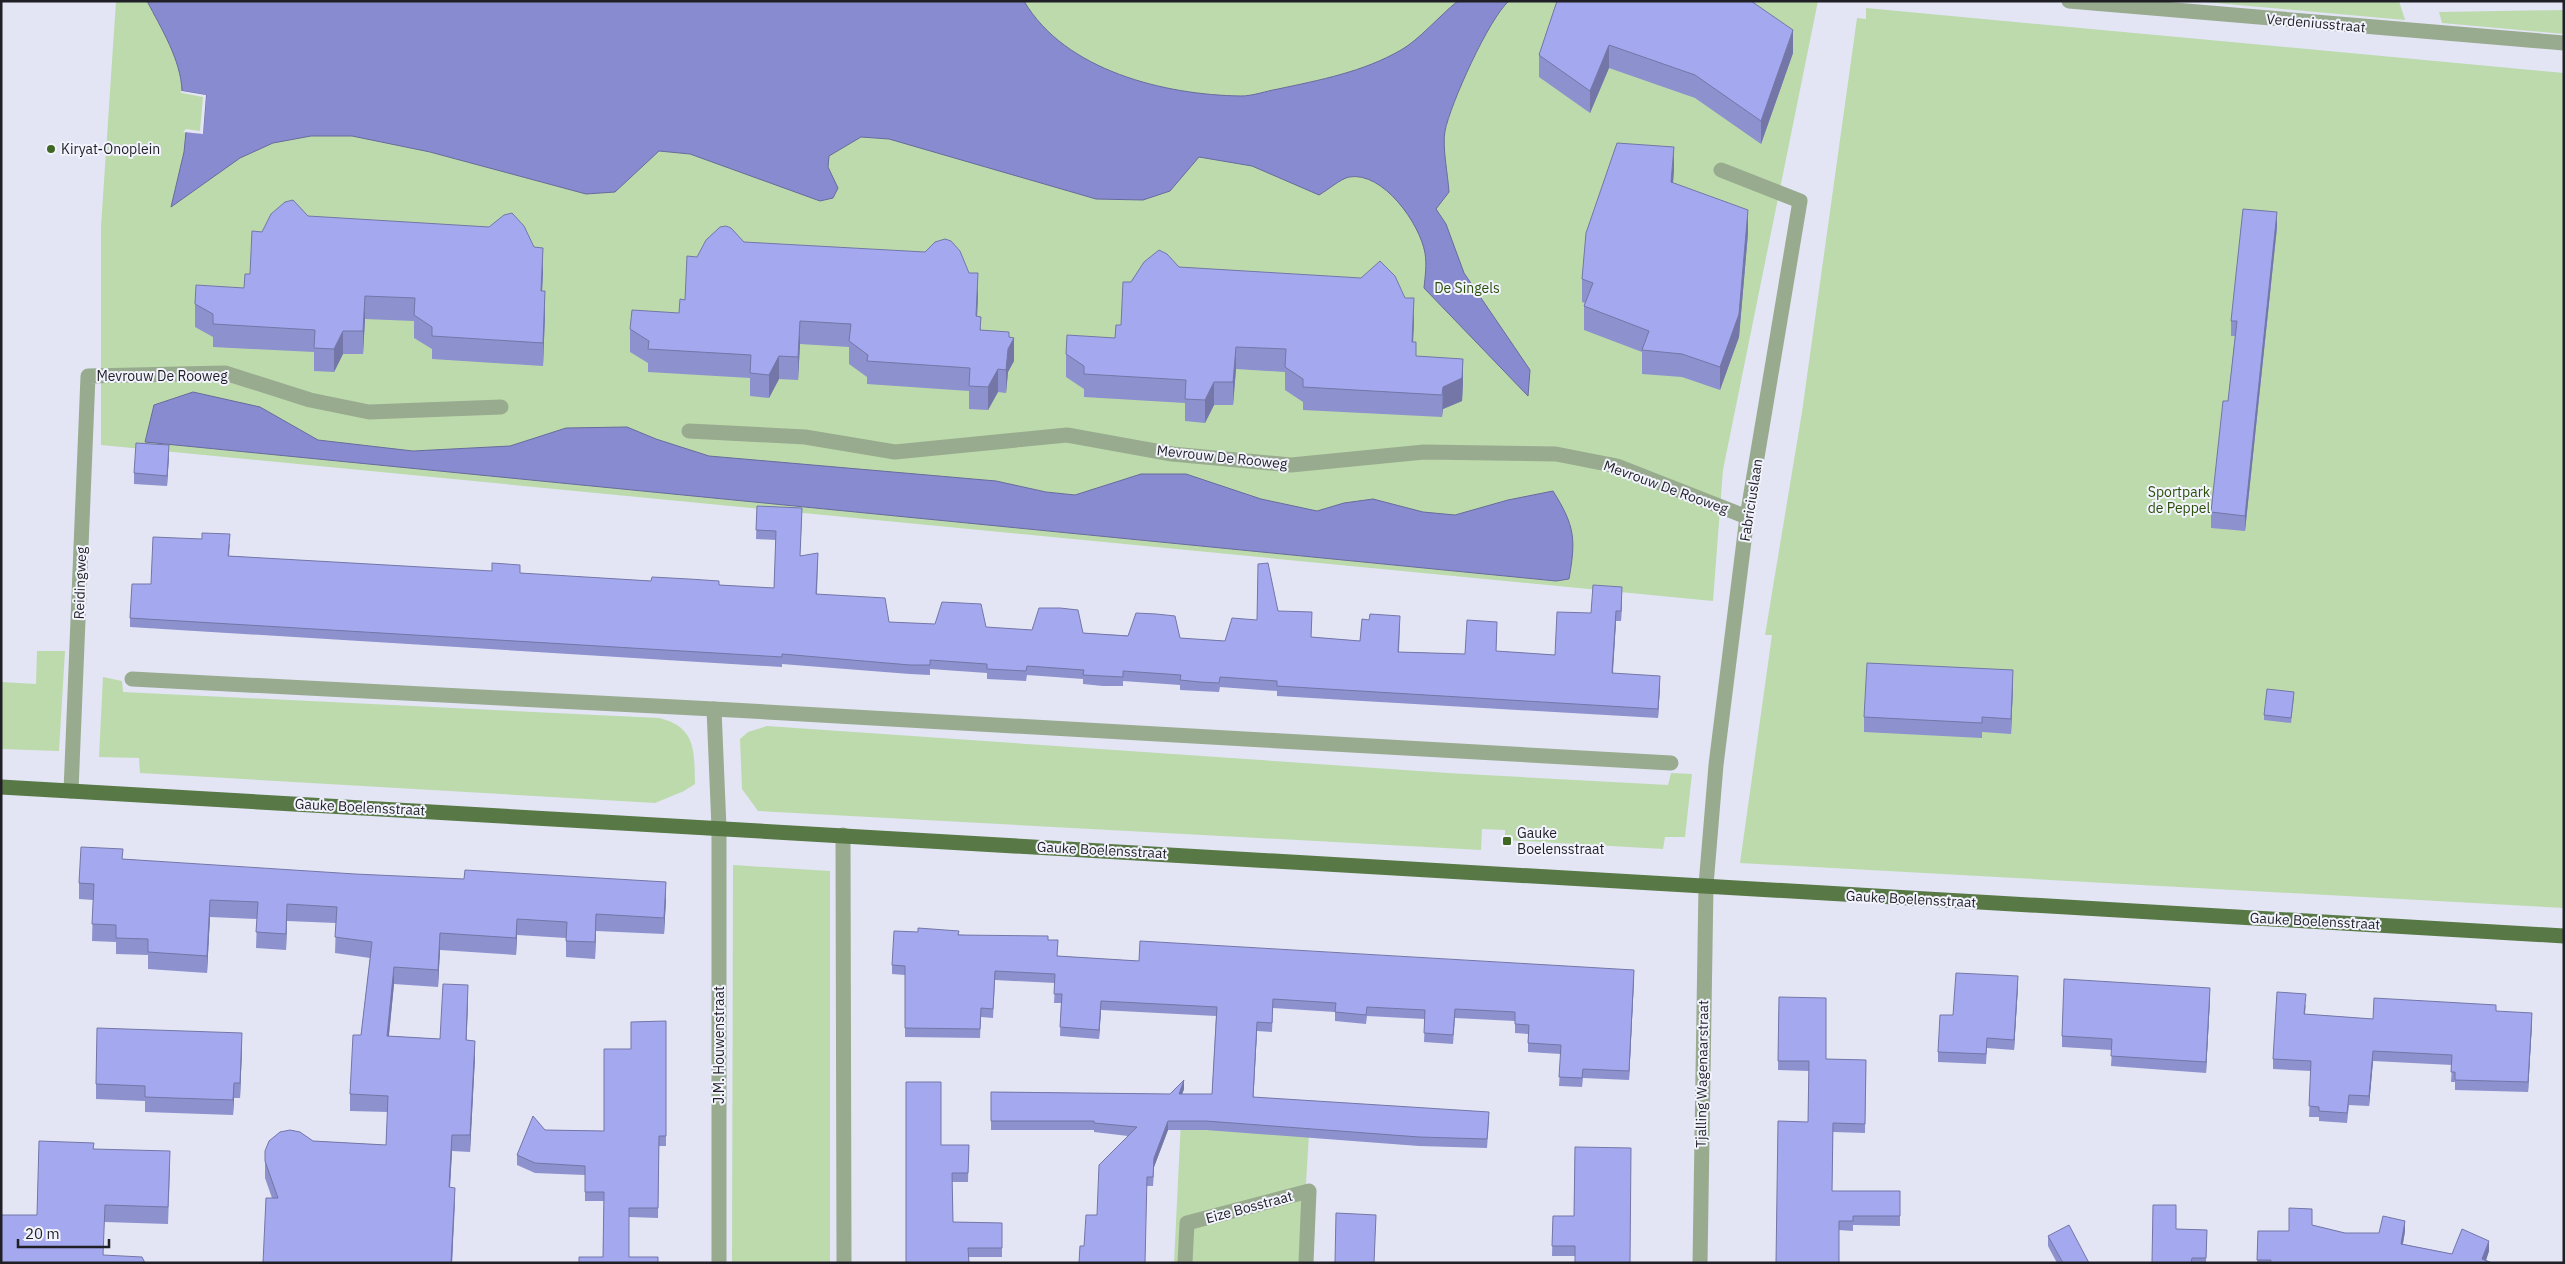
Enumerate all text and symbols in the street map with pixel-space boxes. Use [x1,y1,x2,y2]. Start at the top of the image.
street label: Verdeniusstraat [2266,10,2366,36]
place label: Kiryat-Onoplein [61,140,160,158]
marker: Kiryat-Onoplein [45,143,57,155]
park label: De Singels [1434,279,1500,297]
street label: Mevrouw De Rooweg [96,367,228,385]
street label: Mevrouw De Rooweg [1156,441,1289,473]
street label: Mevrouw De Rooweg [1601,456,1731,518]
street label: Fabriciuslaan [1736,457,1766,543]
park label: Sportpark de Peppel [2148,483,2211,517]
street label: Reidingweg [70,546,90,620]
street label: Gauke Boelensstraat [294,795,426,819]
place label: Gauke Boelensstraat [1517,824,1605,858]
marker: Gauke Boelensstraat [1501,835,1513,847]
street label: Gauke Boelensstraat [1036,838,1168,862]
street label: Gauke Boelensstraat [1845,887,1977,911]
street label: Gauke Boelensstraat [2249,909,2381,933]
street label: J.M. Houwenstraat [710,986,728,1104]
street label: Tjalling Wagenaarstraat [1692,1000,1712,1148]
street label: Eize Bosstraat [1204,1187,1295,1227]
scale bar [18,1216,109,1248]
text: 20 m [25,1224,60,1243]

